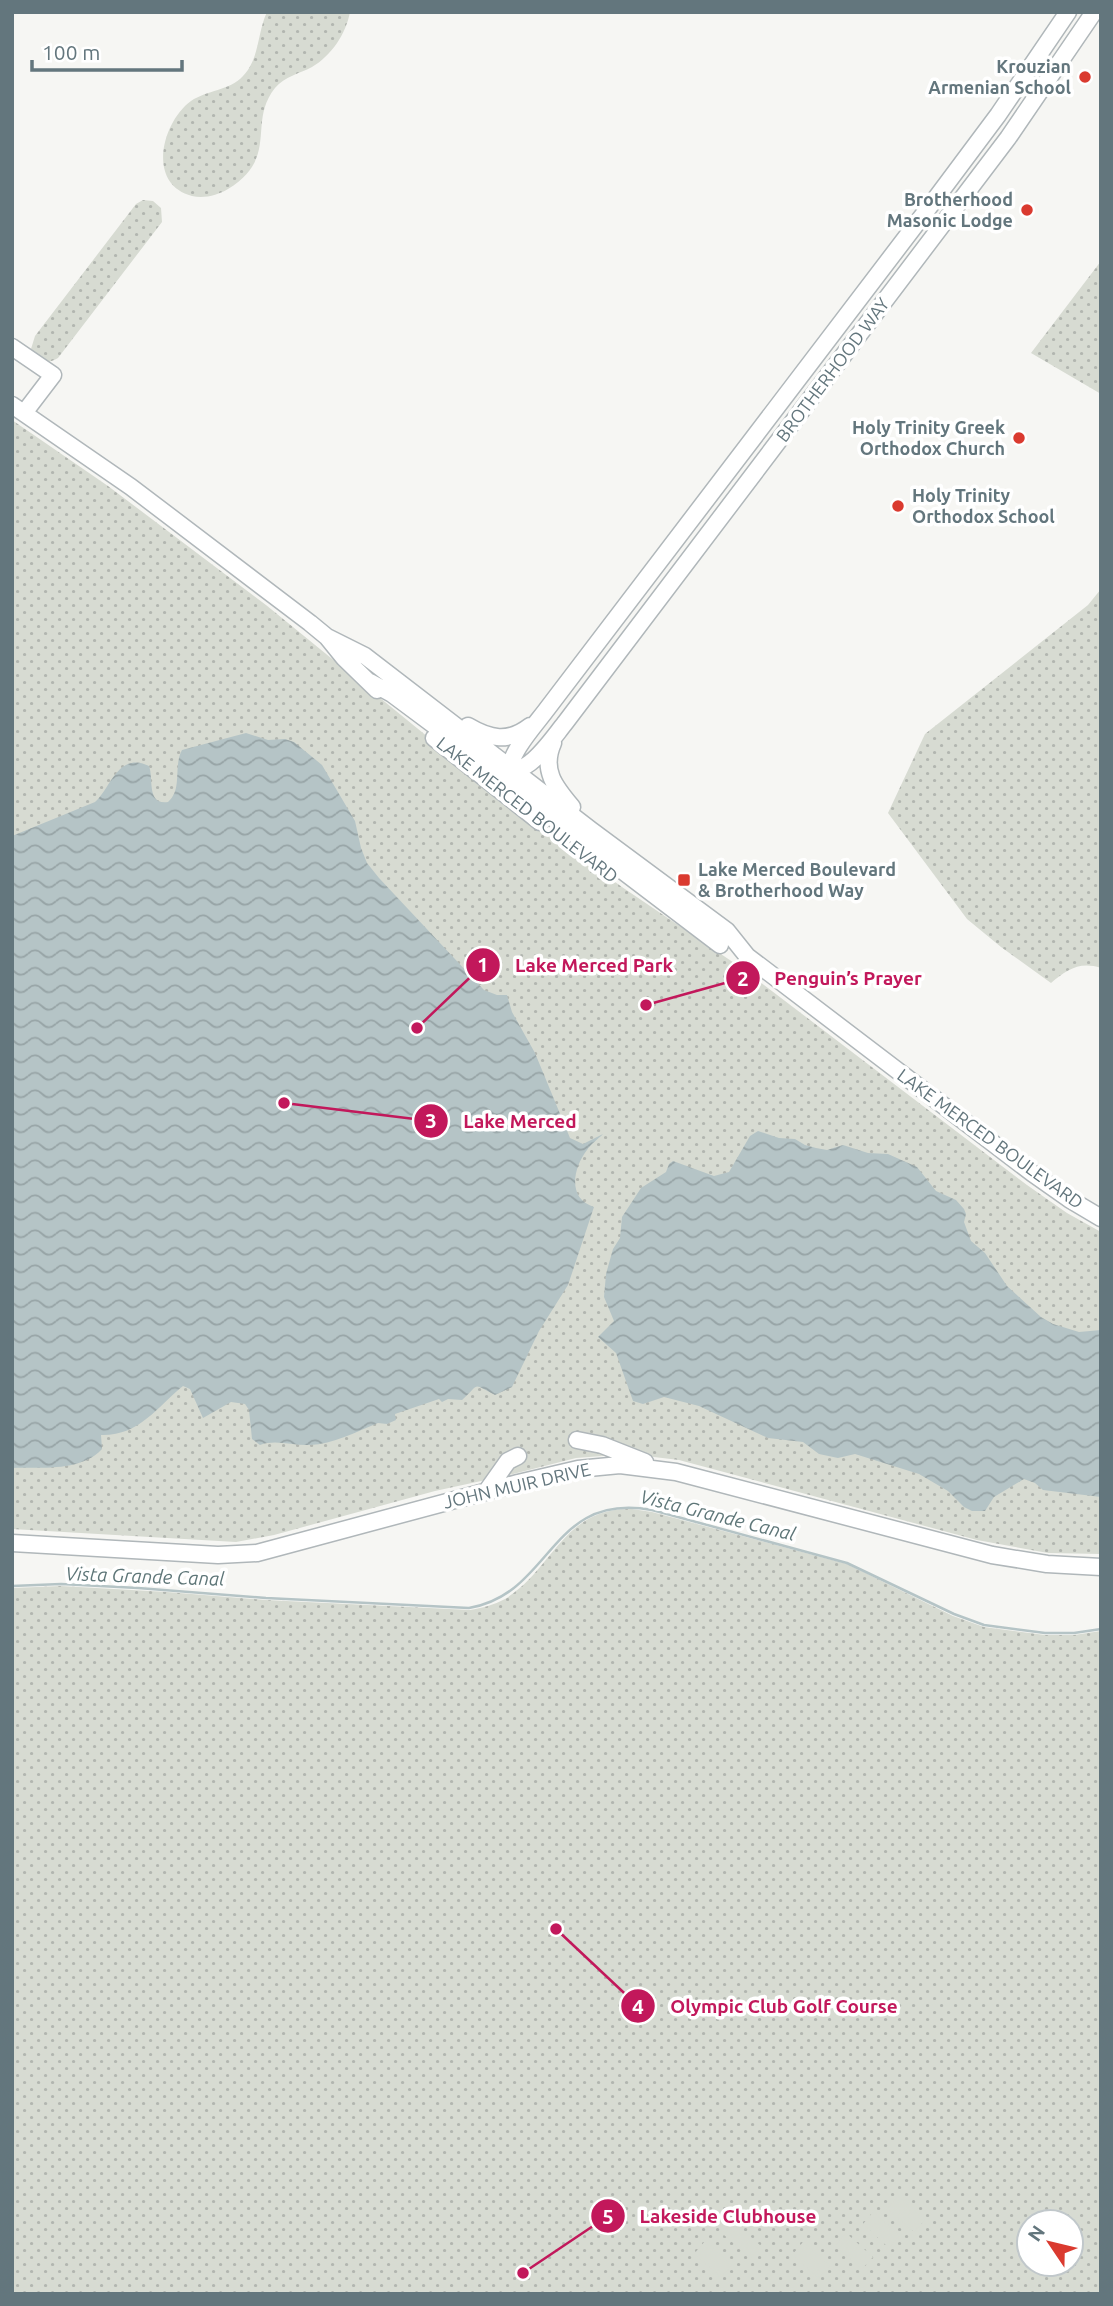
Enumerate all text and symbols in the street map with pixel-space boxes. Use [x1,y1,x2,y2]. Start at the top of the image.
scale bar [32,28,182,72]
text: 100 m [42,40,100,64]
place label: Krouzian Armenian School [928,56,1072,97]
marker: Krouzian Armenian School [1077,69,1093,85]
place label: Brotherhood Masonic Lodge [887,189,1013,230]
marker: Brotherhood Masonic Lodge [1019,202,1035,218]
street label: BROTHERHOOD WAY [772,293,893,445]
place label: Holy Trinity Greek Orthodox Church [852,417,1005,458]
marker: Holy Trinity Greek Orthodox Church [1011,430,1027,446]
place label: Holy Trinity Orthodox School [912,485,1055,526]
marker: Holy Trinity Orthodox School [890,498,906,514]
street label: LAKE MERCED BOULEVARD [433,732,622,886]
place label: Lake Merced Boulevard & Brotherhood Way [698,859,896,900]
marker: Lake Merced Boulevard & Brotherhood Way [676,872,692,888]
callout: Lake Merced Park [466,945,687,985]
text: 1 [477,952,489,976]
text: Lake Merced Park [515,954,673,976]
callout: Penguin’s Prayer [725,958,936,998]
text: 2 [737,966,749,990]
text: Penguin’s Prayer [774,967,922,989]
street label: LAKE MERCED BOULEVARD [894,1064,1087,1212]
callout: Lake Merced [414,1101,590,1141]
text: 3 [425,1108,437,1132]
text: Lake Merced [463,1110,577,1132]
street label: JOHN MUIR DRIVE [441,1458,592,1512]
water label: Vista Grande Canal [638,1485,799,1545]
water label: Vista Grande Canal [65,1562,226,1590]
callout: Olympic Club Golf Course [621,1986,911,2026]
text: 4 [632,1994,644,2018]
text: Olympic Club Golf Course [670,1995,898,2017]
callout: Lakeside Clubhouse [590,2196,830,2236]
text: 5 [602,2204,614,2228]
text: Lakeside Clubhouse [639,2205,817,2227]
north arrow [1015,2208,1085,2278]
text: N [1023,2221,1049,2245]

